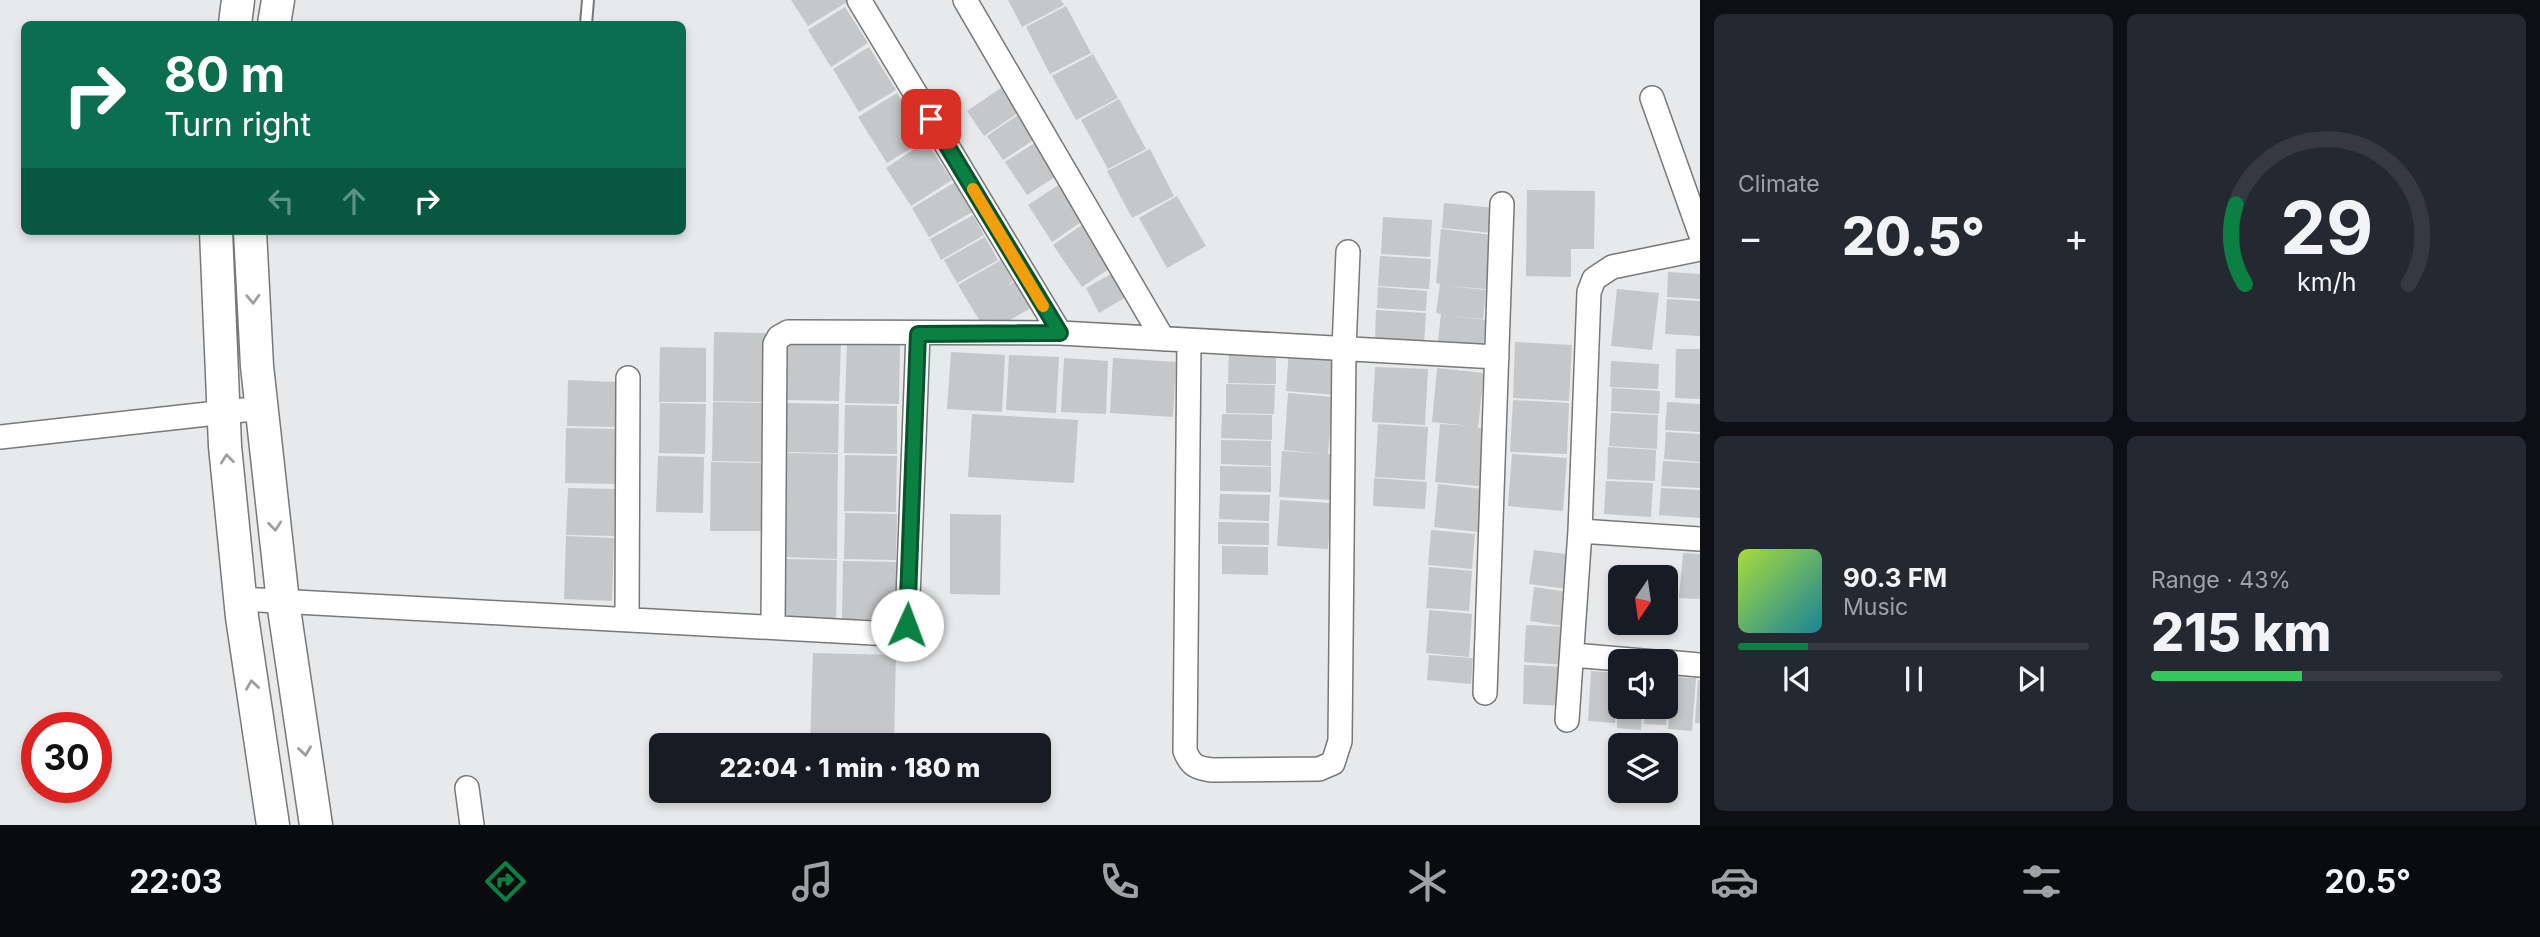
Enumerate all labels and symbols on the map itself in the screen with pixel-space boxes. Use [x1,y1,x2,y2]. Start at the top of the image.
pin [901,89,961,149]
one-way arrow [246,294,261,305]
one-way arrow [219,453,234,465]
one-way arrow [267,520,282,531]
north arrow [1608,565,1678,635]
position arrow [870,588,944,662]
one-way arrow [245,679,260,691]
speed limit sign: 30 [21,712,112,803]
one-way arrow [297,745,312,757]

